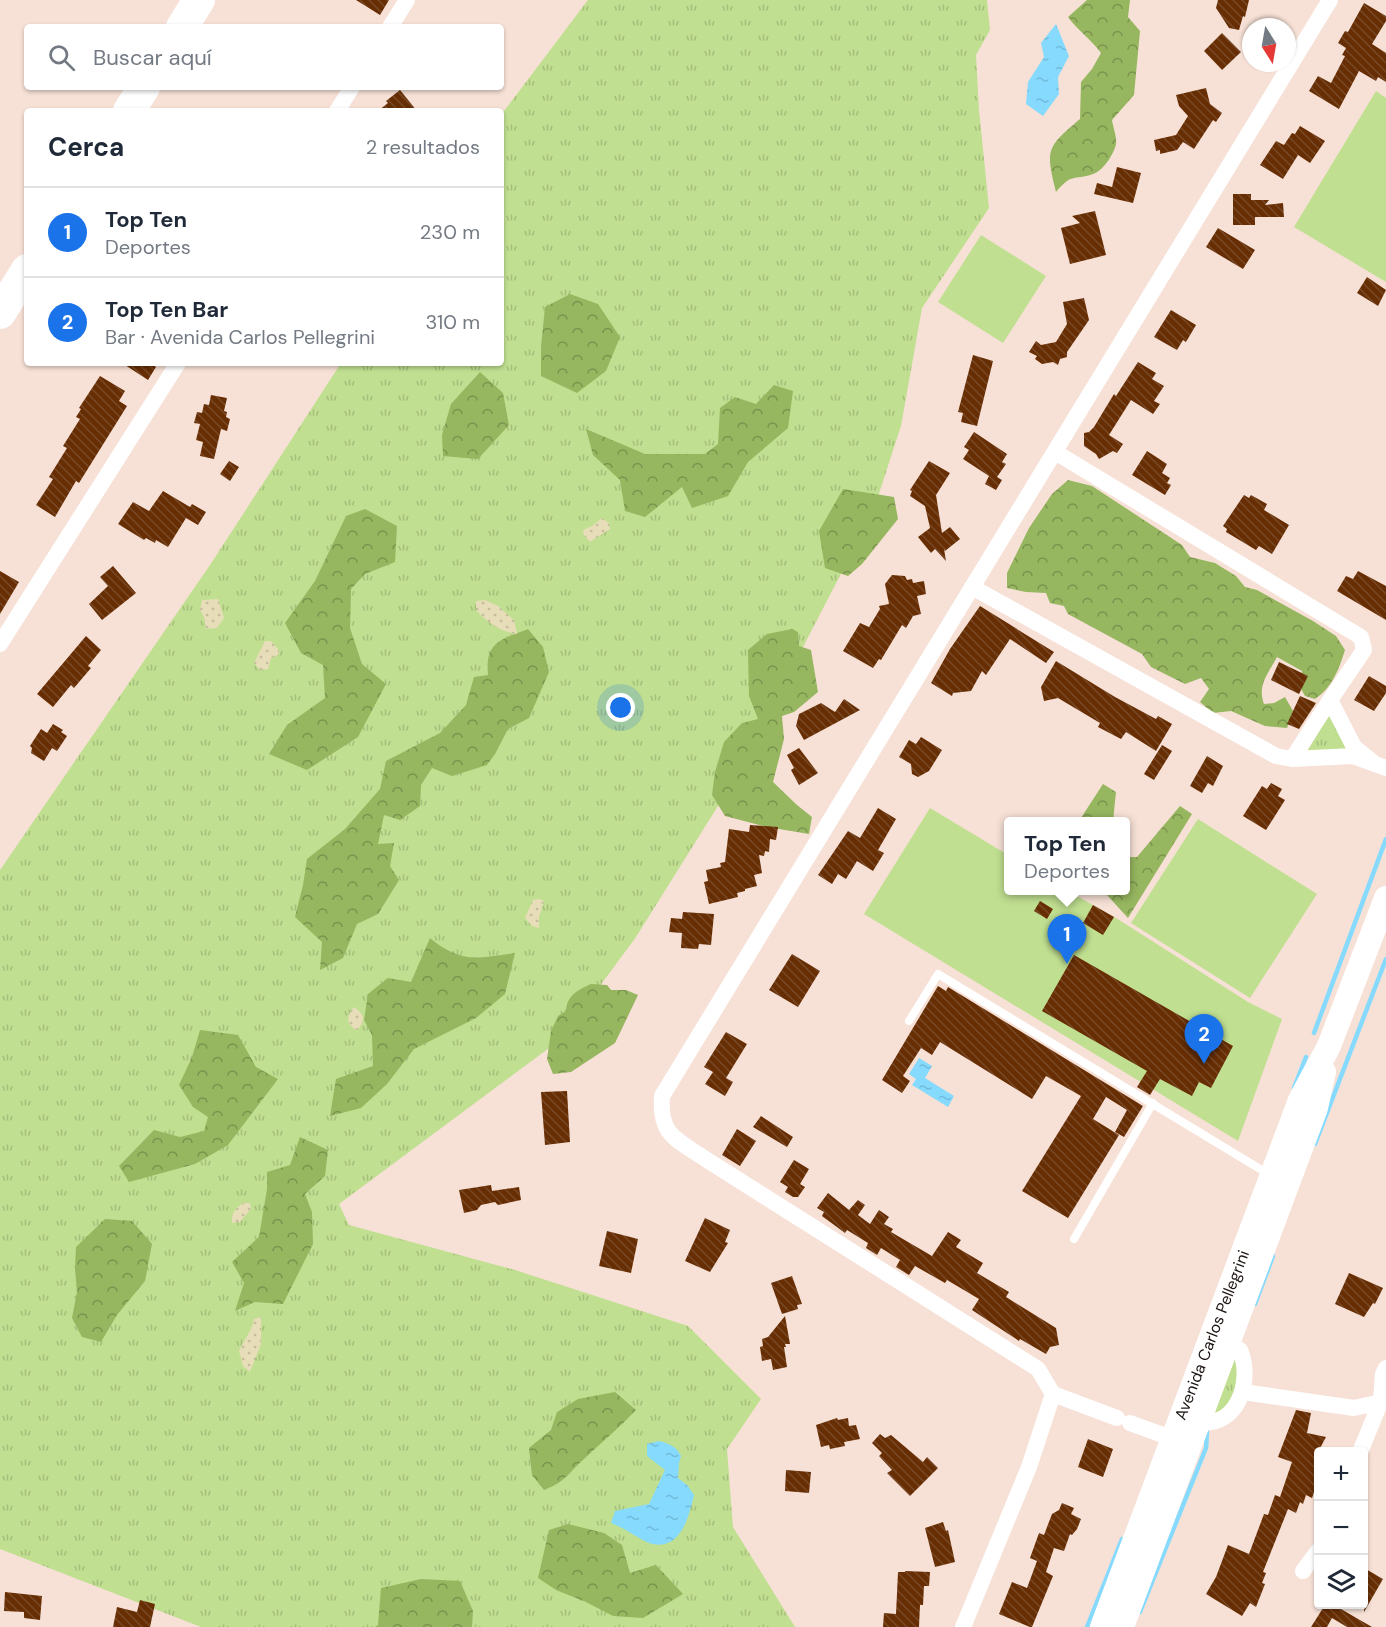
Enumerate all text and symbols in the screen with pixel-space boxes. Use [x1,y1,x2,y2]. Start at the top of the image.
north arrow [1242,18,1296,72]
search box [24,24,504,90]
icon: search [45,41,78,74]
text: Buscar aquí [93,43,212,72]
text: Cerca [48,130,124,164]
text: 2 resultados [366,134,480,160]
text: Top Ten [105,205,187,234]
text: 1 [64,219,71,245]
text: 230 m [420,219,480,245]
text: Deportes [105,234,191,260]
text: Top Ten Bar [105,295,228,324]
text: 2 [62,309,73,335]
text: 310 m [425,309,480,335]
text: Bar · Avenida Carlos Pellegrini [105,324,375,350]
your location [606,693,635,722]
popup [1004,817,1130,895]
text: Top Ten [1024,829,1106,858]
text: Deportes [1024,858,1110,884]
pin: 1 [1048,914,1086,964]
pin: 2 [1184,1014,1224,1064]
street label: Avenida Carlos Pellegrini [1170,1247,1254,1423]
map controls [1314,1447,1368,1609]
button: + [1314,1447,1368,1501]
button: − [1314,1501,1368,1555]
button: layers [1314,1555,1368,1609]

